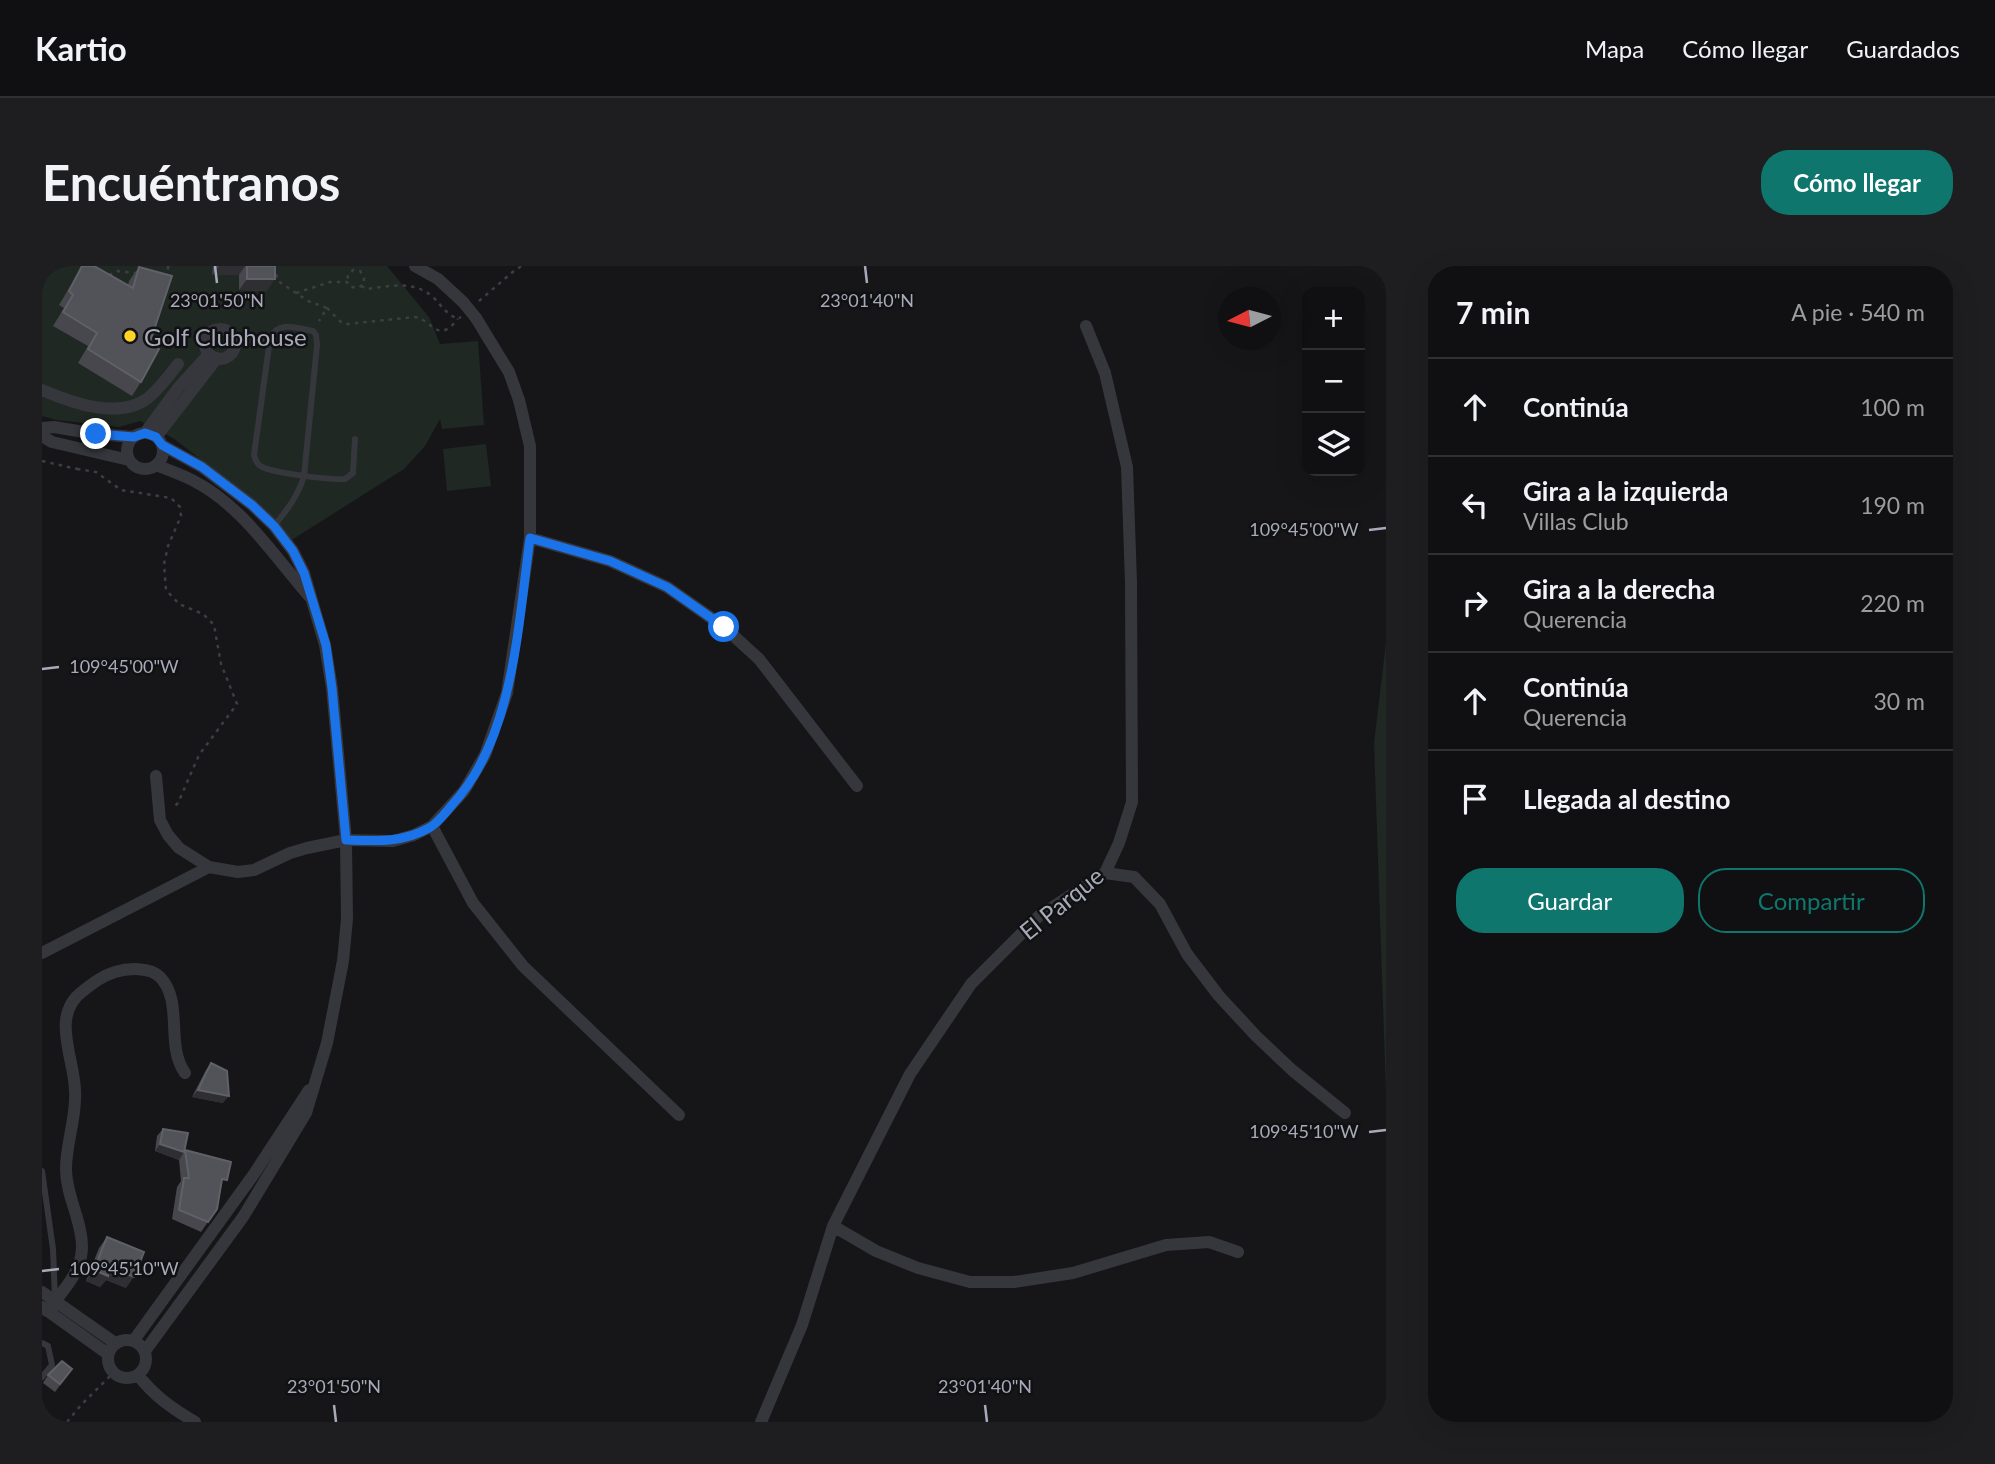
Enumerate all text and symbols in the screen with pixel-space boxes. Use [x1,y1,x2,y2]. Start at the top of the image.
text: Kartio [35,28,127,68]
text: Mapa [1585,34,1644,63]
text: Cómo llegar [1682,34,1808,63]
text: Guardados [1846,34,1960,63]
button: Cómo llegar [1761,150,1953,215]
text: Encuéntranos [42,153,340,211]
north arrow [1218,287,1281,350]
map controls [1302,287,1365,476]
button: + [1302,287,1365,350]
text: 23°01'50"N [170,289,264,311]
text: 23°01'40"N [820,289,914,311]
text: 7 min [1456,294,1530,330]
text: A pie · 540 m [1791,298,1925,326]
place label: Golf Clubhouse [144,322,307,351]
marker: Golf Clubhouse [122,328,138,344]
button: − [1302,350,1365,413]
icon: ahead [1456,388,1494,426]
text: Continúa [1523,391,1629,423]
text: 100 m [1860,393,1925,421]
button: layers [1302,413,1365,476]
route end [80,418,111,449]
text: Gira a la izquierda [1523,475,1729,507]
icon: left [1456,486,1494,524]
text: 190 m [1860,491,1925,519]
text: Villas Club [1523,507,1629,535]
text: 109°45'00"W [1249,518,1359,540]
text: Gira a la derecha [1523,573,1715,605]
icon: right [1456,584,1494,622]
text: 220 m [1860,589,1925,617]
text: Querencia [1523,605,1627,633]
route start [708,611,739,642]
text: 109°45'00"W [69,655,179,677]
text: Continúa [1523,671,1629,703]
icon: ahead [1456,682,1494,720]
text: 30 m [1874,687,1925,715]
text: Querencia [1523,703,1627,731]
icon: arrive [1456,780,1494,818]
text: Llegada al destino [1523,783,1730,815]
street label: El Parque [1013,860,1109,946]
button: Guardar [1456,868,1684,933]
button: Compartir [1698,868,1925,933]
text: 109°45'10"W [1249,1120,1359,1142]
text: 109°45'10"W [69,1257,179,1279]
text: 23°01'50"N [287,1375,381,1397]
text: 23°01'40"N [938,1375,1032,1397]

